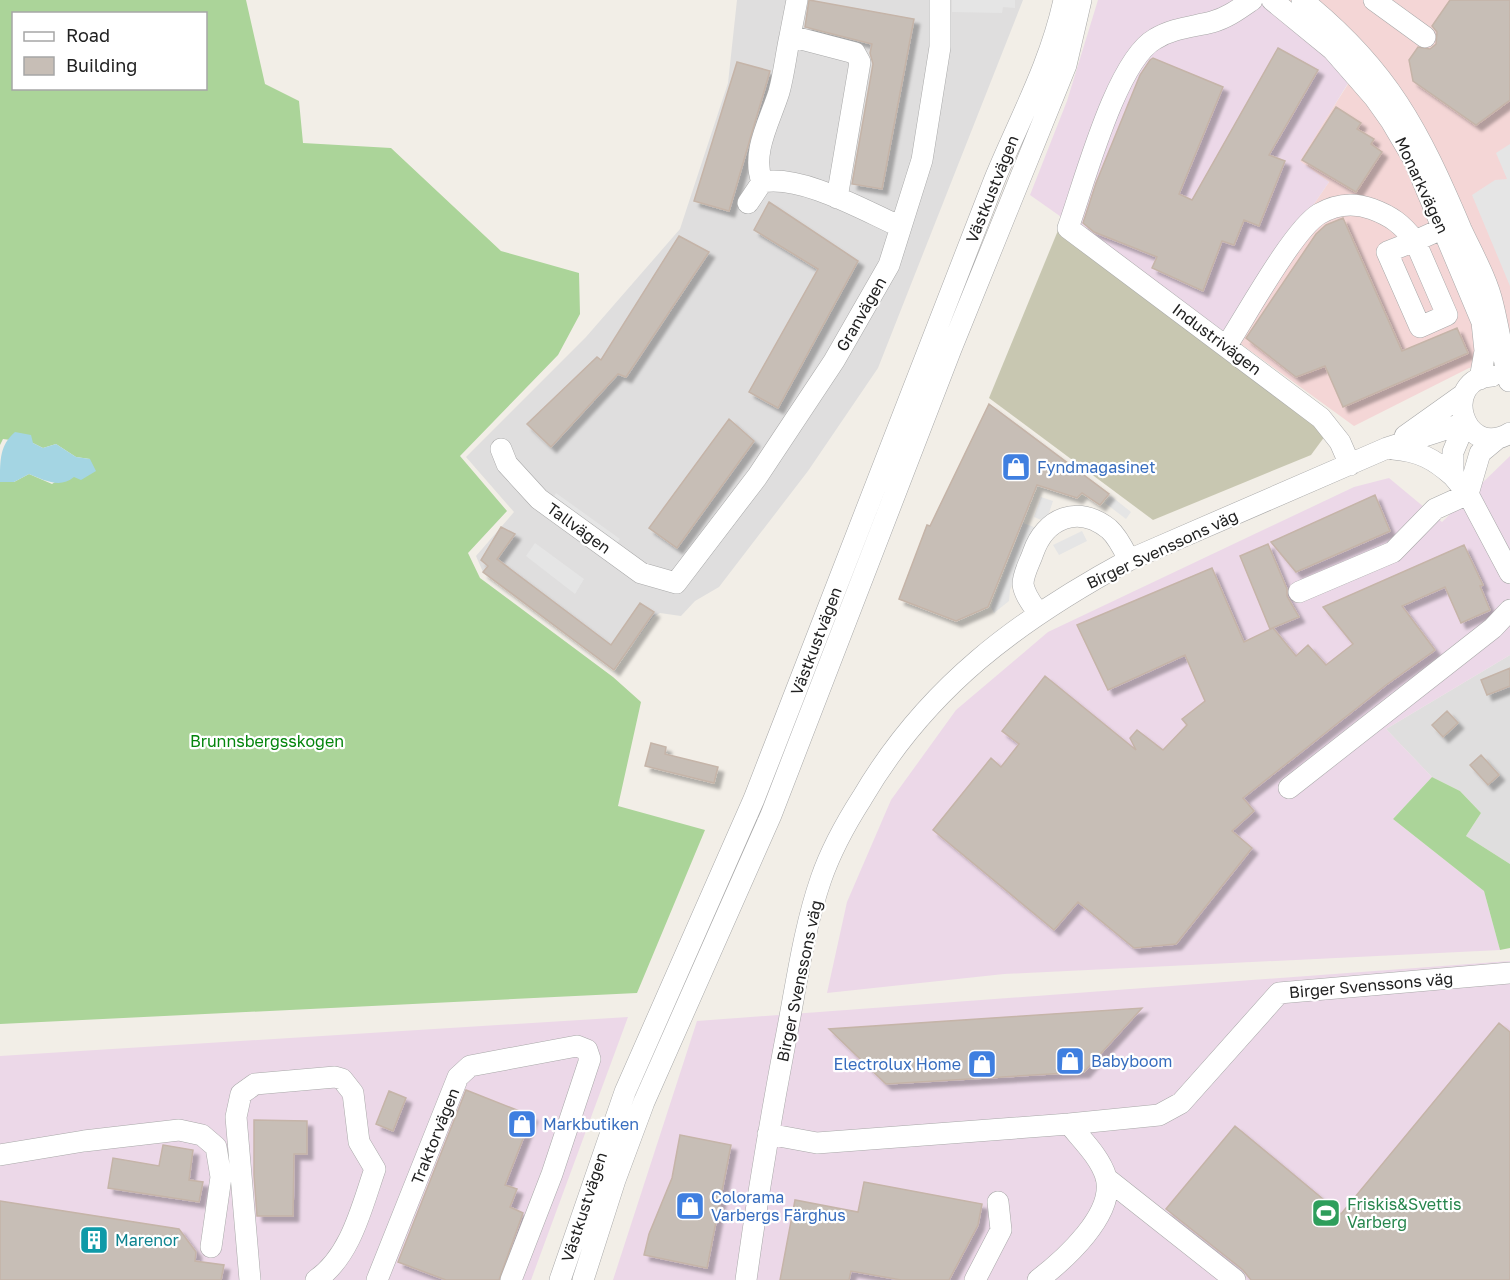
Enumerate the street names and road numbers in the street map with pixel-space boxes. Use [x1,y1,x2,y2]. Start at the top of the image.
street label: Västkustvägen [961,132,1023,246]
street label: Monarkvägen [1391,133,1453,237]
street label: Granvägen [832,273,890,355]
street label: Industrivägen [1168,299,1266,379]
street label: Tallvägen [543,498,615,558]
street label: Birger Svenssons väg [1083,505,1241,593]
street label: Västkustvägen [786,584,846,698]
street label: Birger Svenssons väg [772,898,826,1064]
street label: Birger Svenssons väg [1288,968,1454,1002]
street label: Traktorvägen [407,1085,463,1187]
street label: Västkustvägen [557,1150,611,1264]

